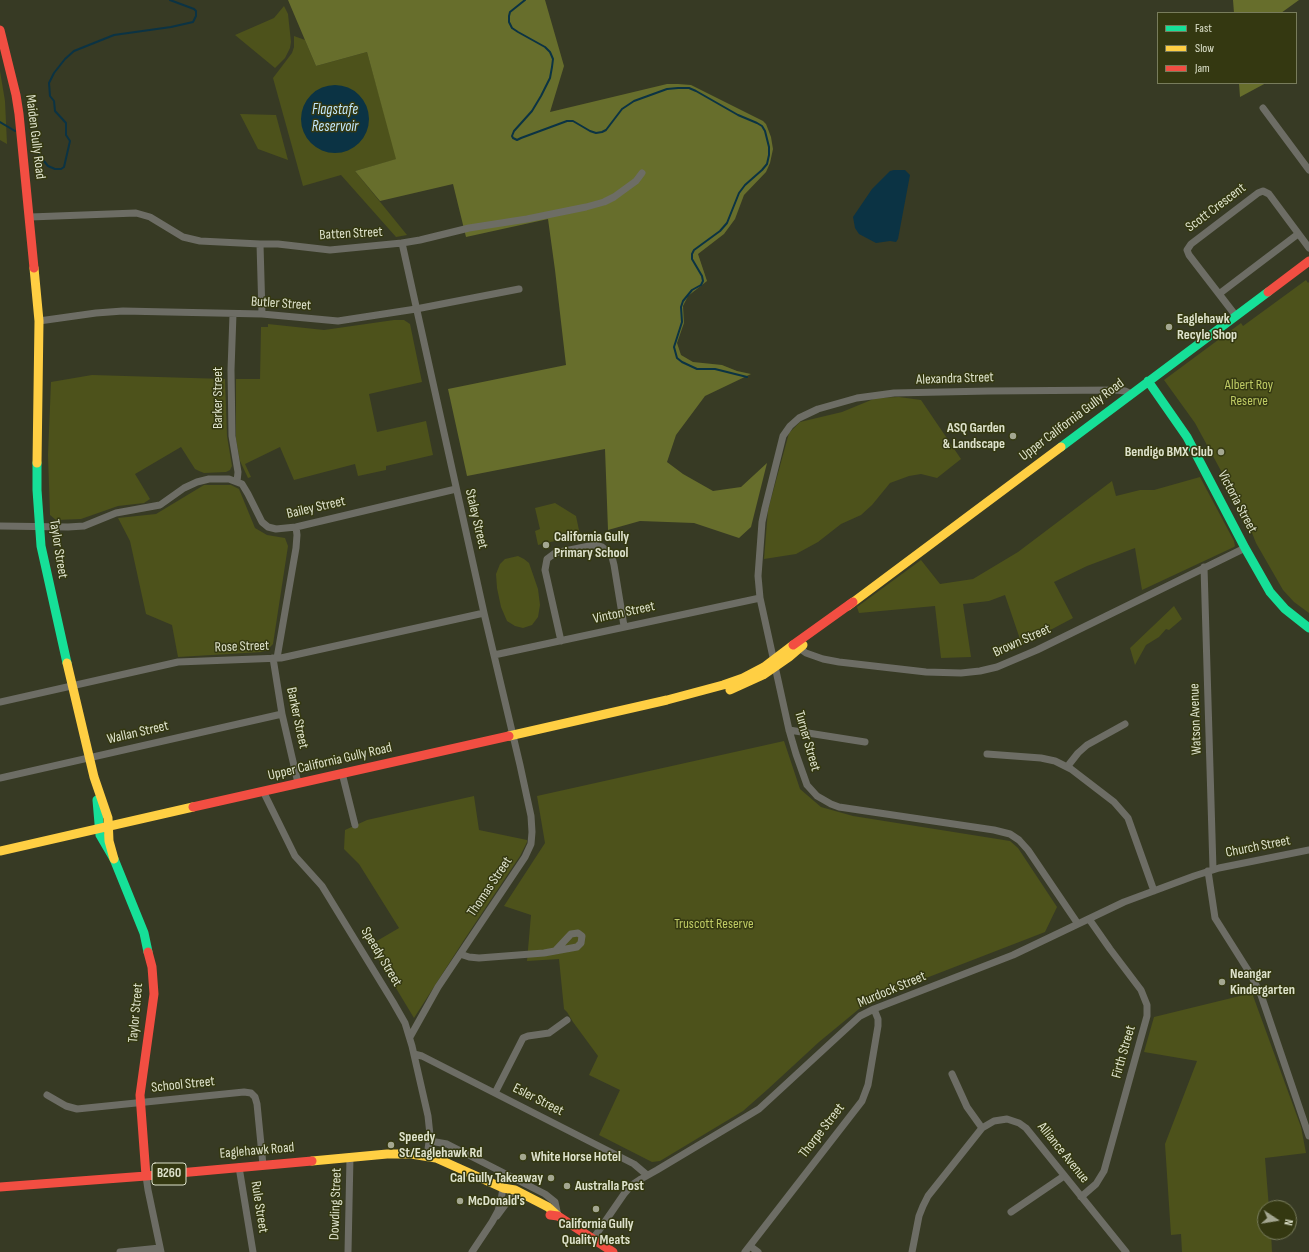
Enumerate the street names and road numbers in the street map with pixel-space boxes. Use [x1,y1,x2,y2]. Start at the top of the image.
street label: Maiden Gully Road [21,94,49,180]
street label: Scott Crescent [1183,180,1249,236]
street label: Batten Street [319,224,383,244]
street label: Butler Street [250,294,312,314]
street label: Barker Street [210,367,226,429]
street label: Alexandra Street [916,369,994,389]
street label: Upper California Gully Road [1016,375,1128,465]
street label: Victoria Street [1214,468,1260,536]
street label: Staley Street [461,487,491,551]
street label: Bailey Street [285,493,347,523]
street label: Taylor Street [45,518,71,580]
street label: Vinton Street [592,598,656,628]
street label: Brown Street [991,621,1053,661]
street label: Rose Street [214,638,270,656]
street label: Watson Avenue [1186,683,1206,755]
street label: Barker Street [282,686,312,750]
street label: Turner Street [790,709,824,773]
street label: Wallan Street [106,718,170,748]
street label: Upper California Gully Road [266,740,394,784]
street label: Church Street [1224,832,1292,862]
street label: Thomas Street [464,854,516,920]
street label: Speedy Street [357,924,405,990]
street label: Murdock Street [855,968,929,1012]
street label: Taylor Street [125,983,147,1043]
street label: Firth Street [1108,1024,1140,1080]
street label: School Street [151,1073,215,1097]
street label: Esler Street [510,1080,566,1120]
street label: Thorpe Street [796,1100,848,1162]
street label: Alliance Avenue [1033,1119,1093,1187]
street label: Eaglehawk Road [219,1139,295,1163]
road number: B260 [152,1163,186,1185]
street label: Dowding Street [326,1168,346,1240]
street label: Rule Street [247,1180,271,1234]

